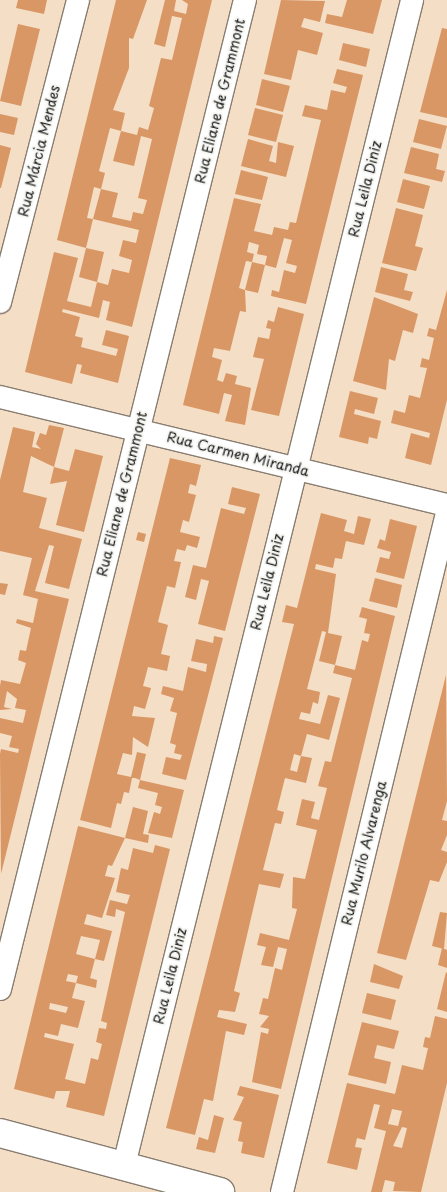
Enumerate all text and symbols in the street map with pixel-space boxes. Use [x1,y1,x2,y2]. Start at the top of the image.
street label: Rua Eliane de Grammont [191,17,249,185]
street label: Rua Márcia Mendes [15,84,63,218]
street label: Rua Leila Diniz [345,138,385,240]
street label: Rua Eliane de Grammont [93,410,151,578]
street label: Rua Carmen Miranda [165,428,311,480]
street label: Rua Leila Diniz [247,531,287,633]
street label: Rua Murilo Alvarenga [338,779,390,927]
street label: Rua Leila Diniz [150,925,190,1027]

